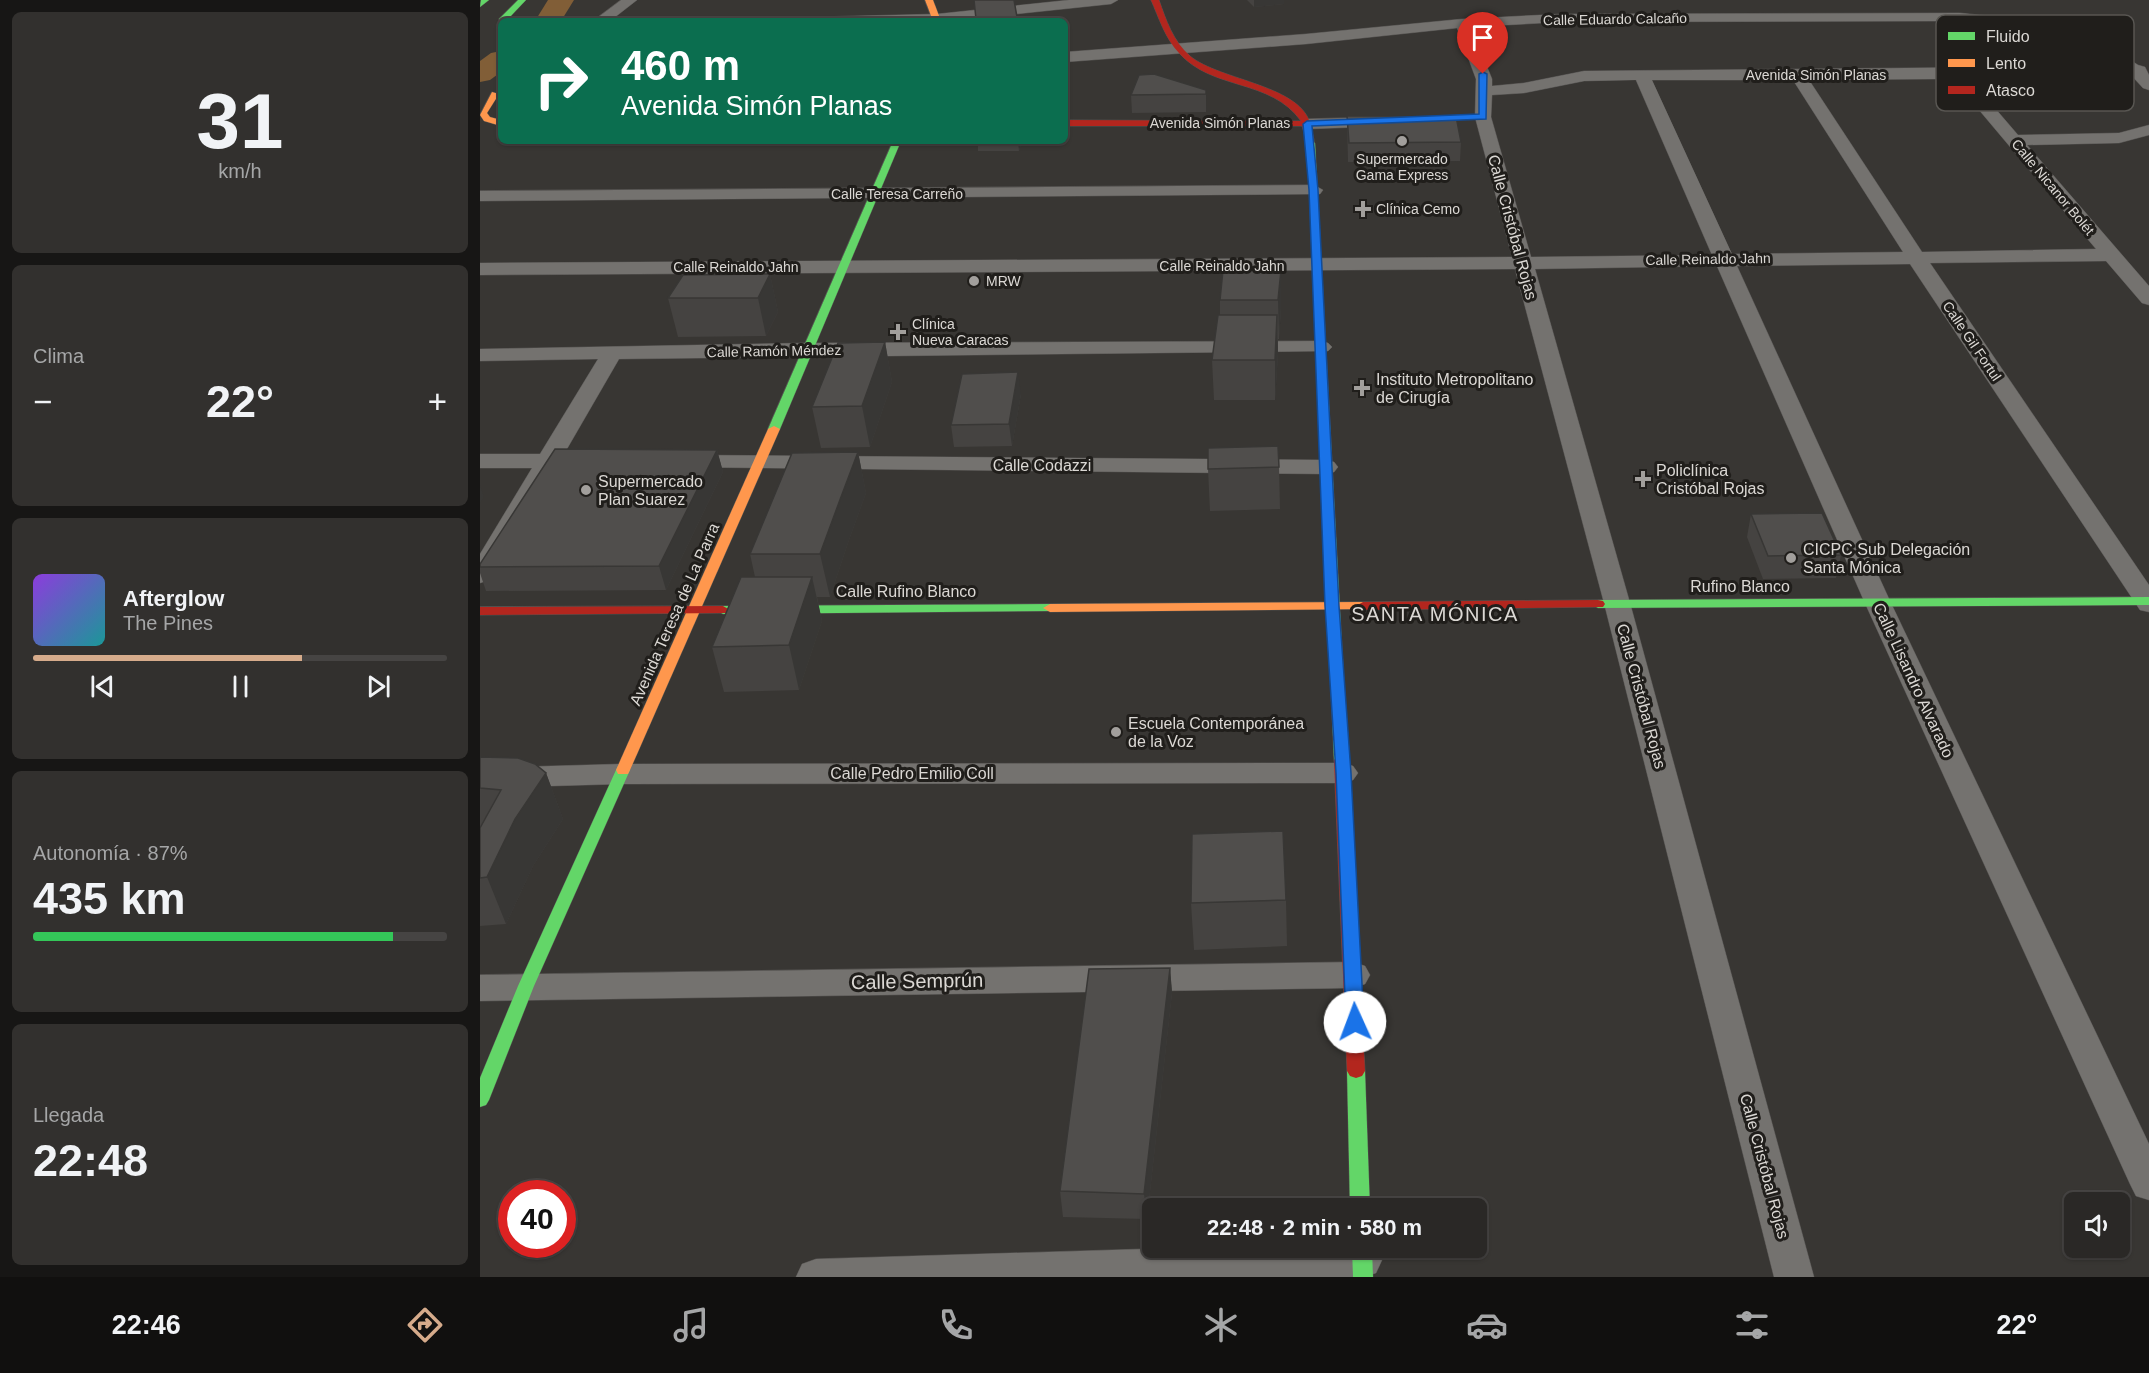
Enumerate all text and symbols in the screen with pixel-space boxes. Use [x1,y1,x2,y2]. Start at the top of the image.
street label: Calle Eduardo Calcaño [1543,10,1687,28]
pin [1457,12,1508,74]
legend [1936,15,2134,111]
icon: arrive [1466,21,1499,54]
text: Fluido [1986,28,2030,45]
icon: right [522,42,600,120]
text: 460 m [621,42,740,89]
text: Lento [1986,55,2026,72]
street label: Avenida Simón Planas [1746,67,1886,83]
text: 31 [197,77,283,165]
text: Atasco [1986,82,2035,99]
text: Avenida Simón Planas [621,91,892,121]
street label: Avenida Simón Planas [1150,115,1290,131]
marker: Supermercado Gama Express [1395,134,1409,148]
street label: Calle Nicanor Bolét [2008,136,2098,238]
place label: Supermercado Gama Express [1356,151,1448,183]
street label: Calle Cristóbal Rojas [1485,153,1540,301]
text: km/h [218,160,262,182]
street label: Calle Teresa Carreño [831,186,963,202]
marker: Clínica Cemo [1354,200,1372,218]
place label: Clínica Cemo [1376,201,1460,217]
street label: Calle Reinaldo Jahn [1645,250,1771,268]
street label: Calle Reinaldo Jahn [1159,258,1285,274]
street label: Calle Reinaldo Jahn [673,259,799,275]
place label: MRW [986,273,1022,289]
marker: MRW [967,274,981,288]
street label: Calle Gil Fortul [1939,298,2005,384]
place label: Clínica Nueva Caracas [912,316,1009,348]
marker: Clínica Nueva Caracas [889,323,907,341]
street label: Calle Ramón Méndez [707,342,841,360]
text: Clima [33,345,84,367]
place label: Instituto Metropolitano de Cirugía [1376,371,1534,406]
text: 22° [206,376,274,427]
marker: Instituto Metropolitano de Cirugía [1353,379,1371,397]
text: − [33,383,52,420]
text: + [428,383,447,420]
street label: Calle Codazzi [993,457,1091,474]
place label: Policlínica Cristóbal Rojas [1656,462,1764,497]
marker: Policlínica Cristóbal Rojas [1634,470,1652,488]
place label: Supermercado Plan Suarez [598,473,703,508]
marker: Supermercado Plan Suarez [579,483,593,497]
street label: Avenida Teresa de La Parra [626,520,722,708]
place label: CICPC Sub Delegación Santa Mónica [1803,541,1970,576]
marker: CICPC Sub Delegación Santa Mónica [1784,551,1798,565]
street label: Rufino Blanco [1690,578,1790,595]
street label: Calle Rufino Blanco [836,583,976,600]
text: Afterglow [123,586,224,611]
street label: Calle Lisandro Alvarado [1870,600,1957,760]
district label: SANTA MÓNICA [1351,603,1519,625]
text: The Pines [123,612,213,634]
street label: Calle Cristóbal Rojas [1614,622,1669,770]
icon: previous [86,670,119,703]
icon: pause [224,670,257,703]
icon: next [362,670,395,703]
place label: Escuela Contemporánea de la Voz [1128,715,1304,750]
marker: Escuela Contemporánea de la Voz [1109,725,1123,739]
street label: Calle Pedro Emilio Coll [830,765,994,782]
text: Autonomía · 87% [33,842,188,864]
text: 435 km [33,873,186,924]
street label: Calle Semprún [851,969,983,993]
position arrow [1323,990,1387,1054]
street label: Calle Cristóbal Rojas [1737,1092,1792,1240]
text: Llegada [33,1104,104,1126]
text: 22:48 [33,1135,148,1186]
speed limit sign: 40 [498,1180,576,1258]
map controls [2064,1192,2130,1258]
button: sound [2064,1192,2130,1258]
text: 22:48 · 2 min · 580 m [1207,1215,1422,1240]
icon: directions [404,1304,446,1346]
icon: music [670,1304,712,1346]
icon: phone [935,1304,977,1346]
icon: climate [1200,1304,1242,1346]
icon: car [1466,1304,1508,1346]
icon: filters [1731,1304,1773,1346]
text: 22:46 [112,1310,181,1340]
text: 22° [1996,1310,2037,1340]

